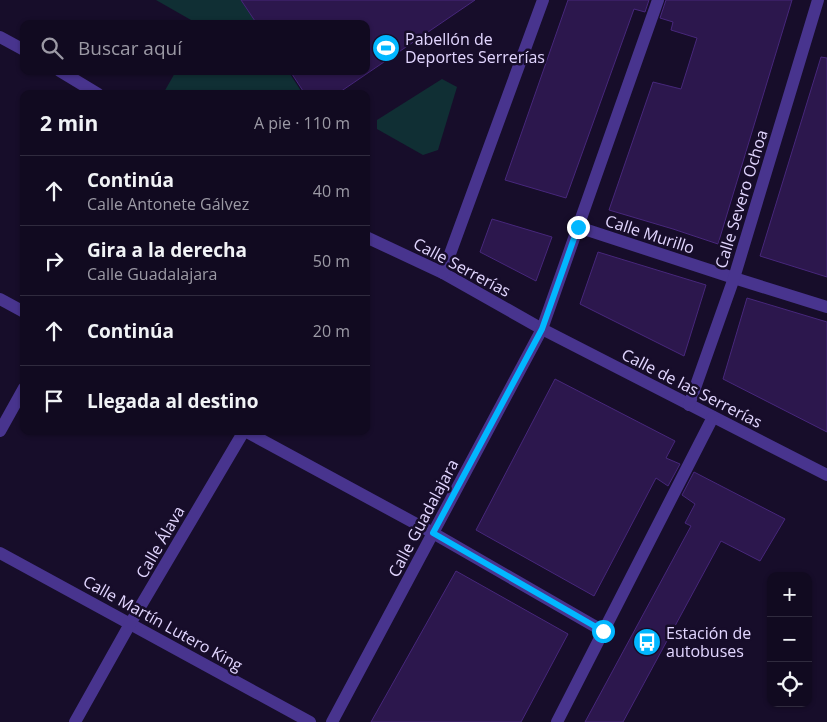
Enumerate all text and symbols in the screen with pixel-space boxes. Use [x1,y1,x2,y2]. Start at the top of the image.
search box [20,20,370,75]
place label: Pabellón de Deportes Serrerías [405,28,545,68]
sports icon: Pabellón de Deportes Serrerías [371,33,401,63]
icon: search [38,34,66,62]
text: Buscar aquí [78,35,182,61]
text: 2 min [40,109,98,137]
text: A pie · 110 m [254,112,350,134]
street label: Calle Severo Ochoa [709,127,773,271]
text: Continúa [87,167,174,193]
icon: ahead [40,177,68,205]
text: 40 m [313,180,350,202]
text: Calle Antonete Gálvez [87,193,249,215]
street label: Calle Murillo [603,209,697,259]
route end [567,216,590,239]
street label: Calle Serrerías [410,232,514,302]
text: Gira a la derecha [87,237,247,263]
icon: right [40,247,68,275]
text: 50 m [313,250,350,272]
text: Calle Guadalajara [87,263,218,285]
icon: ahead [40,317,68,345]
text: Continúa [87,318,174,344]
text: 20 m [313,320,350,342]
street label: Calle de las Serrerías [618,343,766,433]
icon: arrive [40,387,68,415]
text: Llegada al destino [87,388,259,414]
street label: Calle Guadalajara [383,455,463,581]
street label: Calle Álava [130,502,190,582]
street label: Calle Martín Lutero King [79,570,247,676]
map controls [767,572,812,707]
button: + [767,572,812,617]
button: − [767,617,812,662]
route start [592,620,615,643]
place label: Estación de autobuses [666,622,751,662]
bus stop icon: Estación de autobuses [632,627,662,657]
button: locate [767,662,812,707]

